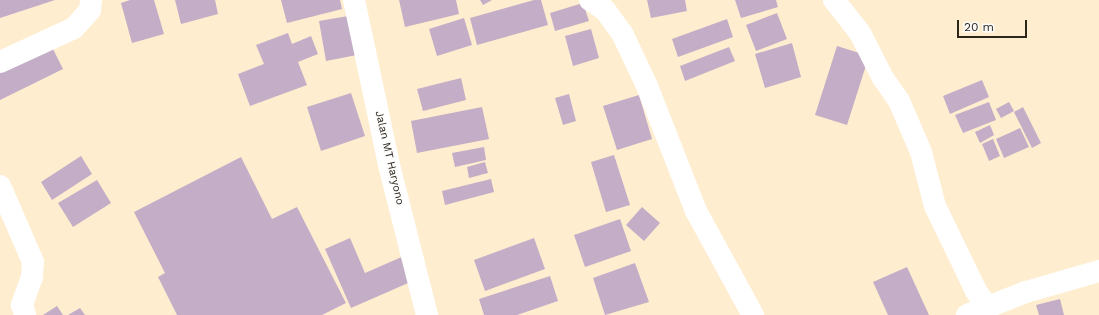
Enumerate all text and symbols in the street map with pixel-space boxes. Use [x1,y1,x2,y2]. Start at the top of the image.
scale bar [959,12,1029,38]
text: 20 m [964,20,994,34]
street label: Jalan MT Haryono [372,109,406,207]

